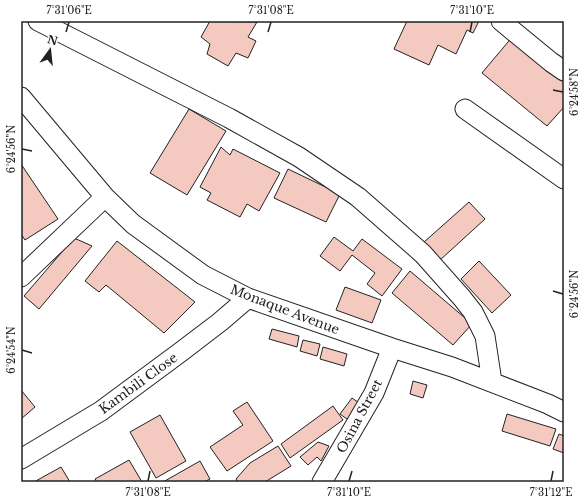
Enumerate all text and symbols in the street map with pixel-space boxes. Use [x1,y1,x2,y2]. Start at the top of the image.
text: 7°31'06"E [46,4,92,17]
text: 7°31'08"E [248,4,294,17]
text: 7°31'10"E [450,4,494,17]
north arrow [30,30,70,70]
text: N [46,32,60,49]
text: 6°24'58"N [568,68,581,116]
text: 6°24'56"N [5,125,18,173]
text: 6°24'56"N [568,270,581,318]
street label: Monaque Avenue [228,281,342,338]
text: 6°24'54"N [5,326,18,374]
street label: Kambili Close [96,349,181,418]
street label: Osina Street [333,376,386,456]
text: 7°31'08"E [125,486,171,499]
text: 7°31'10"E [327,486,371,499]
text: 7°31'12"E [530,486,572,499]

